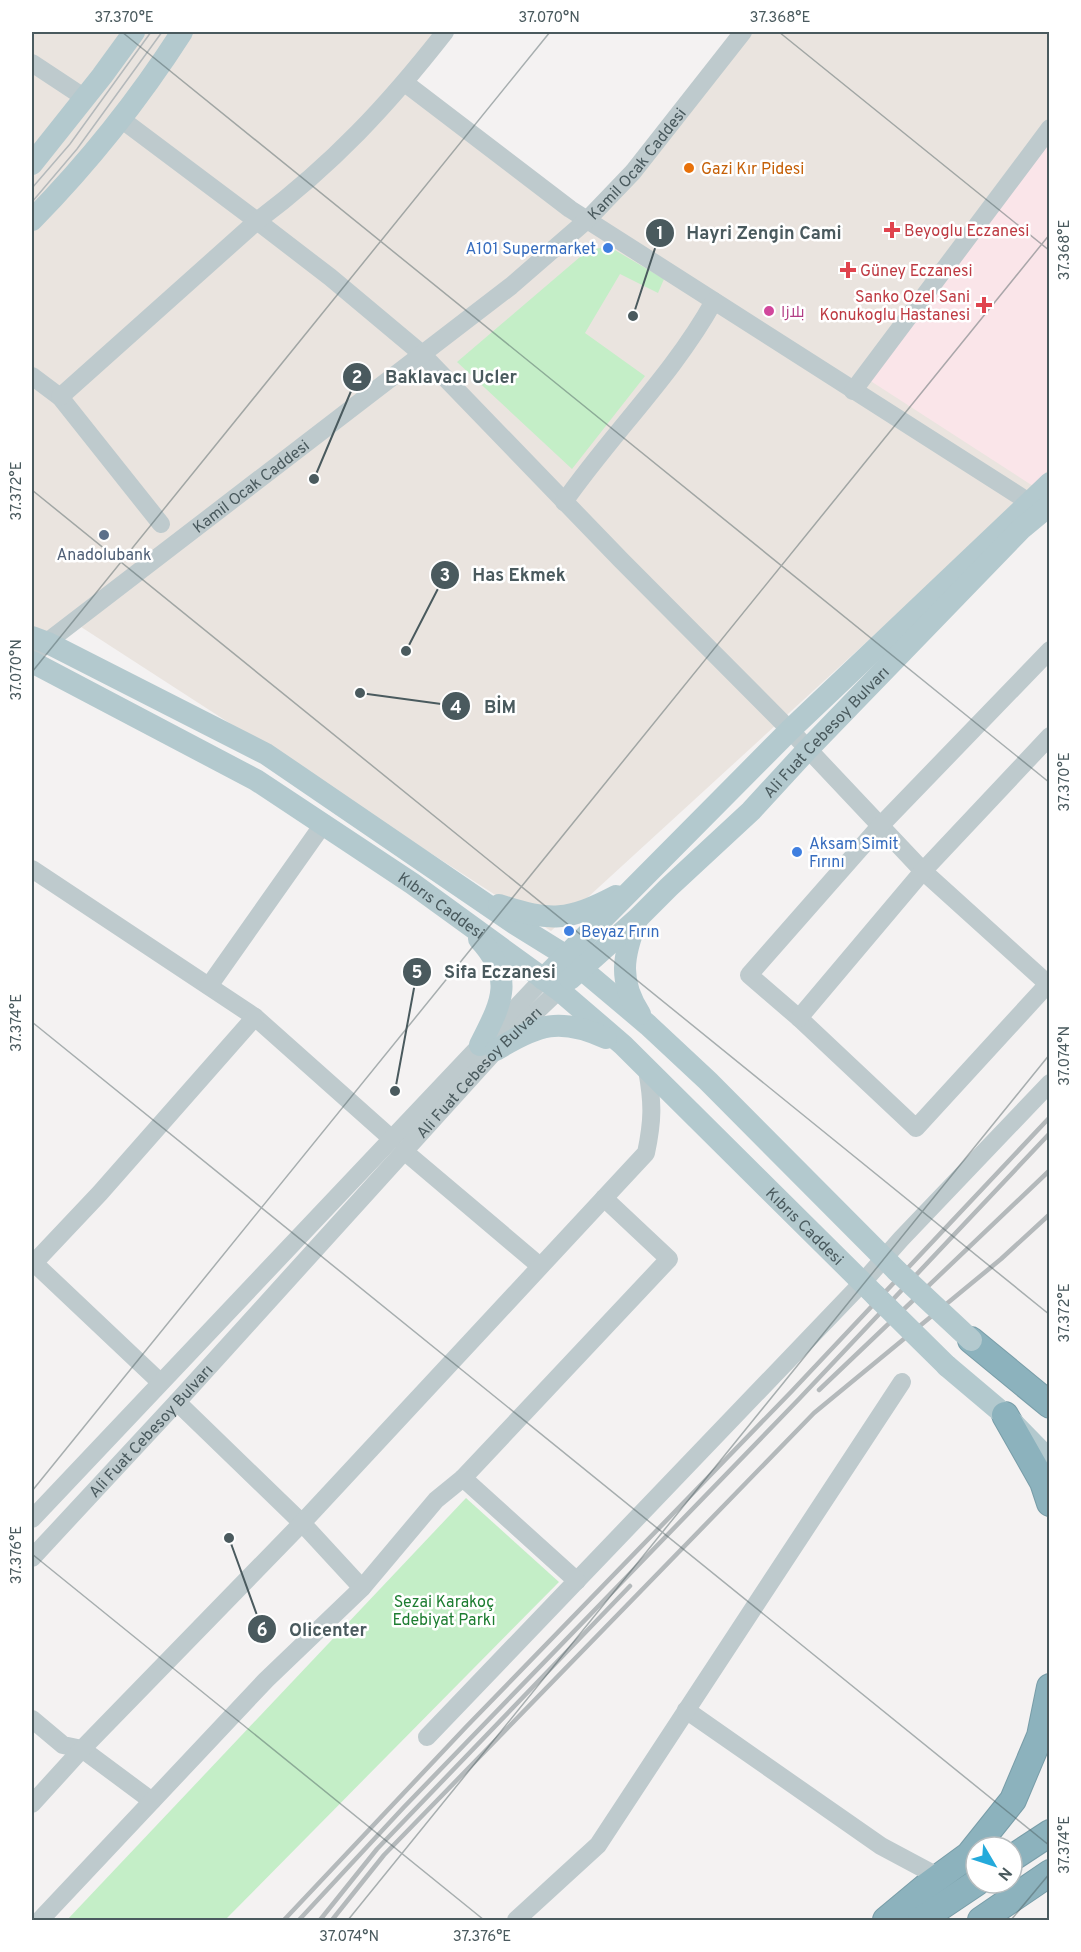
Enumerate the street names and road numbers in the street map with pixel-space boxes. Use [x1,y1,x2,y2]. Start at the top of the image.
street label: Kamil Ocak Caddesi [584,105,692,225]
street label: Kamil Ocak Caddesi [190,436,314,538]
street label: Ali Fuat Cebesoy Bulvarı [760,663,894,803]
street label: Kıbrıs Caddesi [393,869,488,945]
street label: Ali Fuat Cebesoy Bulvarı [413,1003,547,1143]
street label: Kıbrıs Caddesi [761,1184,847,1270]
street label: Ali Fuat Cebesoy Bulvarı [85,1361,218,1503]

